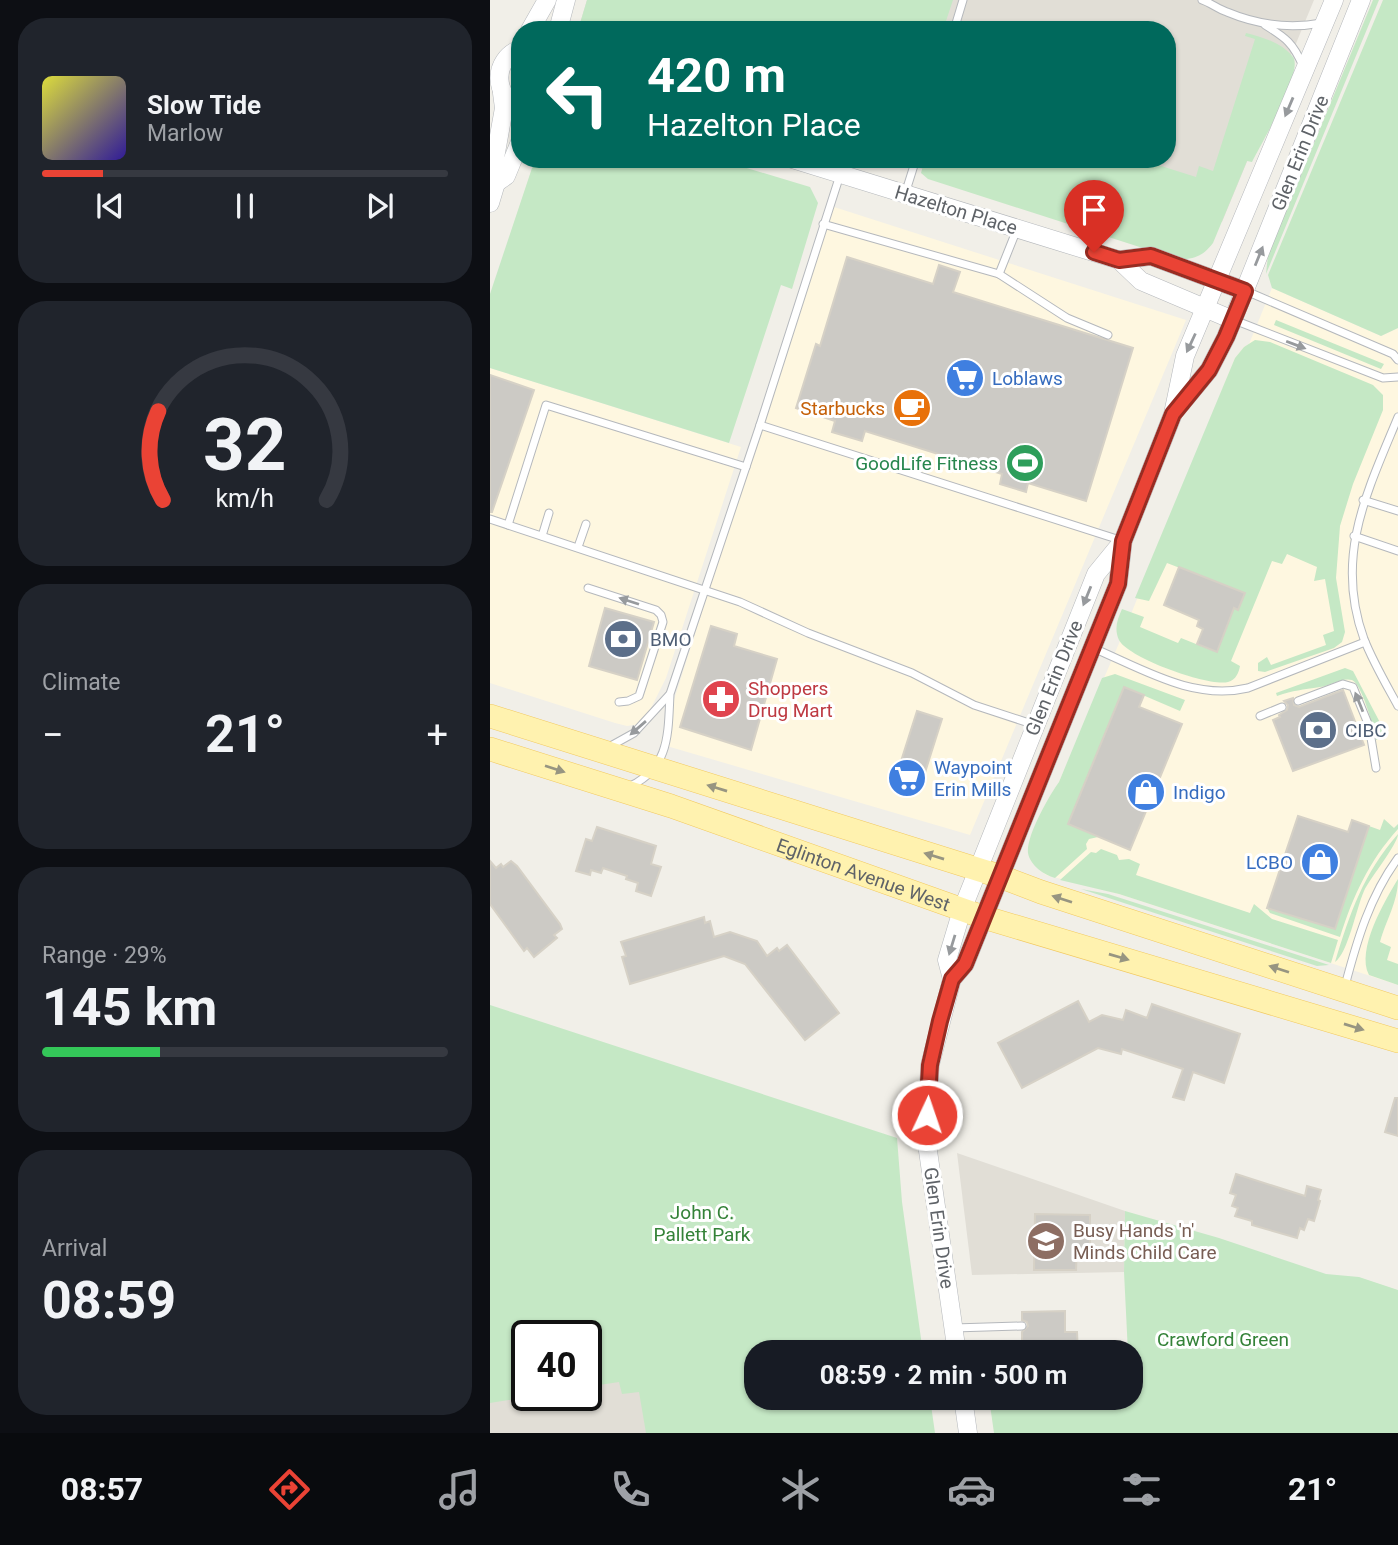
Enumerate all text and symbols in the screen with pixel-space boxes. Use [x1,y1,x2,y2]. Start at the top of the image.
text: 420 m [647,47,786,104]
icon: left [532,49,623,140]
text: Slow Tide [147,90,261,120]
street label: Glen Erin Drive [1266,92,1334,214]
one-way arrow [1283,97,1294,118]
text: Hazelton Place [647,106,861,144]
text: Marlow [147,120,223,147]
street label: Hazelton Place [892,180,1020,240]
pin [1064,180,1124,252]
icon: previous [91,187,129,225]
icon: pause [226,187,264,225]
icon: next [361,187,399,225]
icon: arrive [1075,191,1113,229]
one-way arrow [1253,246,1264,267]
one-way arrow [1185,333,1196,354]
one-way arrow [1286,339,1307,350]
supermarket icon: Loblaws [944,357,986,399]
place label: Loblaws [992,367,1063,390]
cafe icon: Starbucks [891,387,933,429]
place label: Starbucks [800,397,885,420]
text: 32 [203,402,287,488]
sports icon: GoodLife Fitness [1004,442,1046,484]
place label: GoodLife Fitness [855,452,998,475]
text: km/h [216,483,274,512]
one-way arrow [1081,586,1093,606]
one-way arrow [619,596,640,606]
street label: Glen Erin Drive [1020,617,1088,739]
bank icon: BMO [602,618,644,660]
place label: BMO [650,628,692,651]
text: Climate [42,669,121,696]
place label: Shoppers Drug Mart [748,677,833,722]
pharmacy icon: Shoppers Drug Mart [700,678,742,720]
one-way arrow [1354,691,1365,712]
text: 21° [205,704,285,765]
bank icon: CIBC [1297,709,1339,751]
text: − [42,713,64,757]
text: + [426,713,448,757]
place label: CIBC [1345,719,1387,742]
one-way arrow [630,720,648,735]
place label: Waypoint Erin Mills [934,756,1013,801]
supermarket icon: Waypoint Erin Mills [886,757,928,799]
one-way arrow [545,765,566,775]
shop icon: Indigo [1125,771,1167,813]
place label: Indigo [1173,781,1226,804]
one-way arrow [706,782,727,793]
street label: Eglinton Avenue West [773,833,953,916]
shop icon: LCBO [1299,841,1341,883]
one-way arrow [924,850,945,861]
place label: LCBO [1246,851,1293,874]
one-way arrow [1052,893,1073,904]
one-way arrow [946,934,956,955]
text: Range · 29% [42,942,167,969]
one-way arrow [1108,953,1129,963]
one-way arrow [1268,963,1289,974]
text: 145 km [42,977,217,1038]
one-way arrow [1343,1023,1364,1033]
position arrow [890,1078,964,1152]
street label: Glen Erin Drive [919,1166,959,1290]
park label: John C. Pallett Park [654,1201,751,1246]
place label: Busy Hands 'n' Minds Child Care [1073,1219,1216,1264]
school or university icon: Busy Hands 'n' Minds Child Care [1025,1220,1067,1262]
text: Arrival [42,1235,107,1262]
text: 08:59 [42,1270,176,1331]
speed limit sign: 40 [511,1320,602,1411]
park label: Crawford Green [1157,1328,1289,1351]
text: 08:59 · 2 min · 500 m [820,1360,1067,1390]
icon: directions [265,1465,314,1514]
icon: music [435,1465,484,1514]
icon: phone [606,1465,655,1514]
icon: climate [776,1465,825,1514]
icon: car [947,1465,996,1514]
icon: filters [1117,1465,1166,1514]
text: 08:57 [61,1470,143,1508]
text: 21° [1288,1470,1337,1508]

